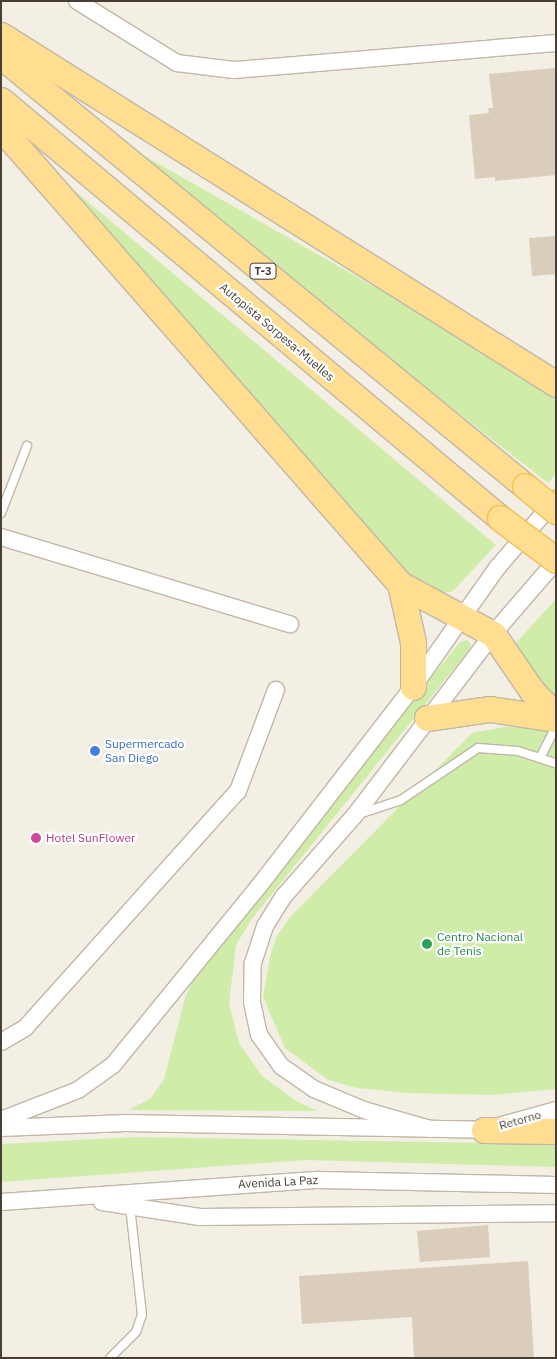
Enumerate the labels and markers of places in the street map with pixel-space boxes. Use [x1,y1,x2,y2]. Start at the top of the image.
place label: Supermercado San Diego [105,737,184,765]
marker: Supermercado San Diego [89,745,101,757]
place label: Hotel SunFlower [46,831,135,845]
marker: Hotel SunFlower [30,832,42,844]
place label: Centro Nacional de Tenis [437,930,523,958]
marker: Centro Nacional de Tenis [421,938,433,950]

